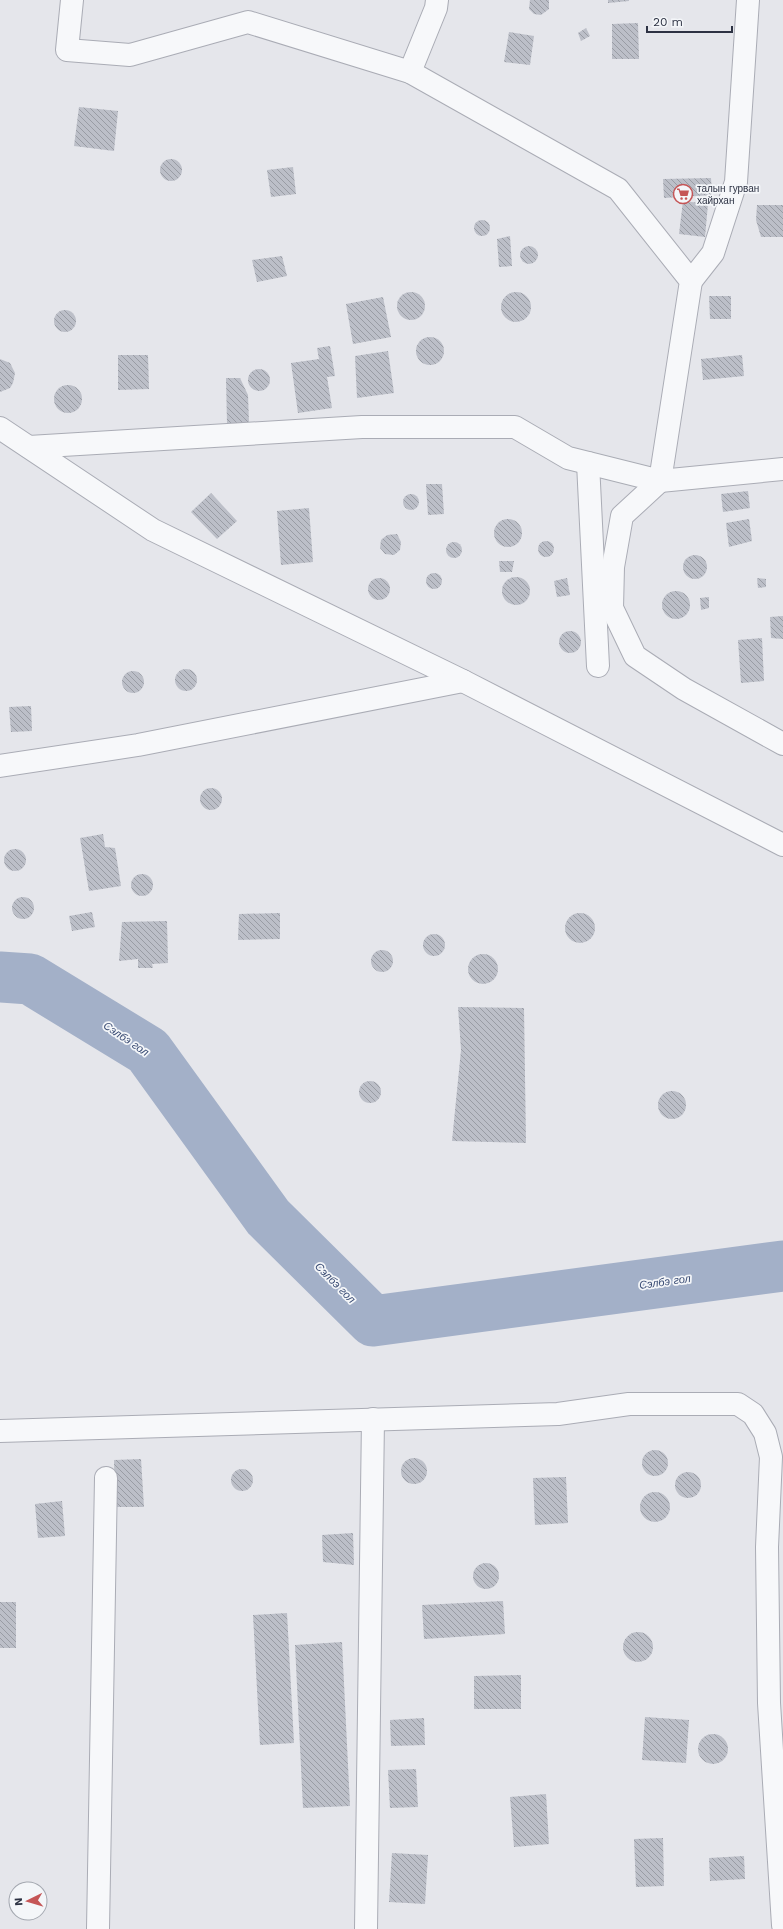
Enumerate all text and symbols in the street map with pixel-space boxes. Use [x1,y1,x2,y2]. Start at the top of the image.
scale bar [647,8,732,34]
text: 20 m [653,15,683,29]
supermarket icon: талын гурван хайрхан [672,183,694,205]
place label: талын гурван хайрхан [697,183,759,206]
water label: Сэлбэ гол [101,1019,151,1059]
water label: Сэлбэ гол [312,1260,358,1306]
water label: Сэлбэ гол [638,1272,692,1292]
north arrow [8,1881,48,1921]
text: N [12,1897,25,1906]

